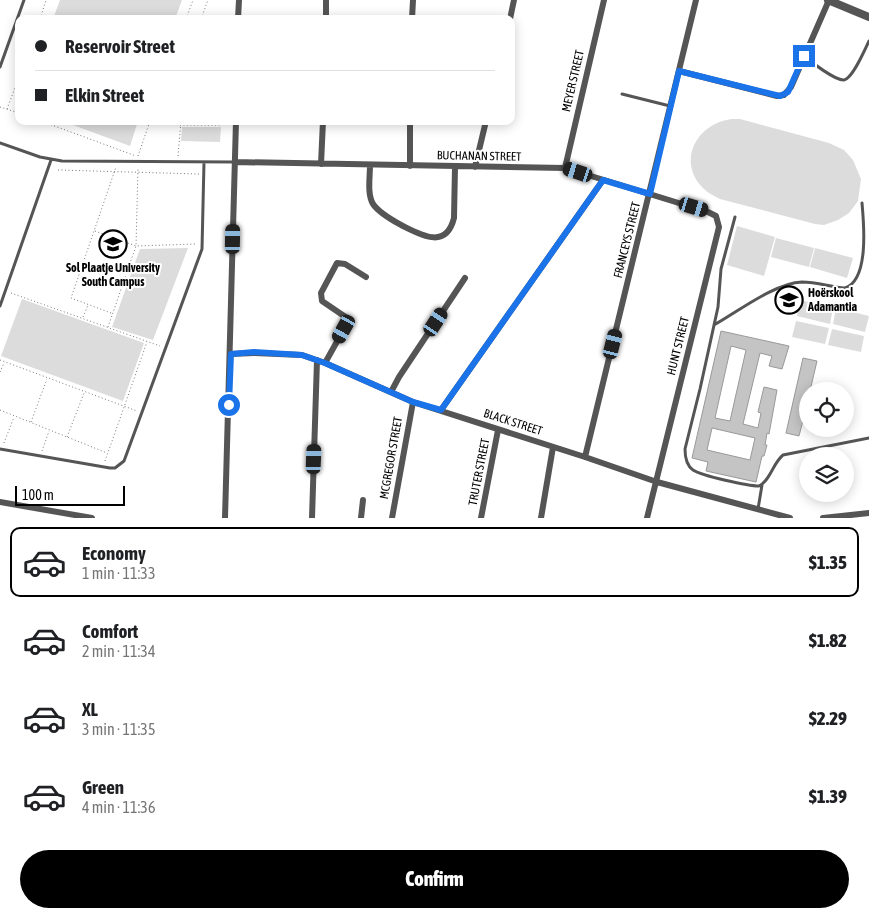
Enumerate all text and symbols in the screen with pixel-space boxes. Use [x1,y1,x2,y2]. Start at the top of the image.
text: Reservoir Street [65,35,175,57]
route end [793,45,815,67]
street label: MEYER STREET [559,48,587,113]
text: Elkin Street [65,84,144,106]
street label: BUCHANAN STREET [437,148,522,164]
car [561,160,594,184]
car [677,195,710,219]
street label: FRANCEYS STREET [611,200,643,280]
car [225,224,240,254]
school or university icon: Sol Plaatje University South Campus [98,229,128,259]
place label: Sol Plaatje University South Campus [66,261,160,289]
school or university icon: Hoërskool Adamantia [774,285,804,315]
place label: Hoërskool Adamantia [807,286,857,314]
car [421,305,450,339]
car [330,312,357,346]
street label: HUNT STREET [664,315,692,377]
car [602,328,623,360]
map controls [799,382,854,502]
button: locate [799,382,854,437]
route start [218,394,240,416]
street label: BLACK STREET [482,406,545,438]
street label: MCGREGOR STREET [377,415,405,500]
street label: TRUTER STREET [466,436,493,507]
car [305,444,322,474]
button: layers [799,447,854,502]
scale bar [15,483,125,506]
text: 100 m [22,487,54,503]
icon: car [22,540,67,585]
text: Economy [82,542,146,564]
text: $1.35 [809,551,847,573]
text: 1 min · 11:33 [82,564,155,582]
icon: car [22,618,67,663]
text: Comfort [82,620,138,642]
text: $1.82 [809,629,847,651]
text: 2 min · 11:34 [82,642,155,660]
icon: car [22,696,67,741]
text: XL [82,698,98,720]
text: $2.29 [809,707,847,729]
text: 3 min · 11:35 [82,720,155,738]
icon: car [22,774,67,819]
text: Green [82,776,124,798]
text: $1.39 [809,785,847,807]
text: 4 min · 11:36 [82,798,155,816]
button: Confirm [20,850,849,908]

